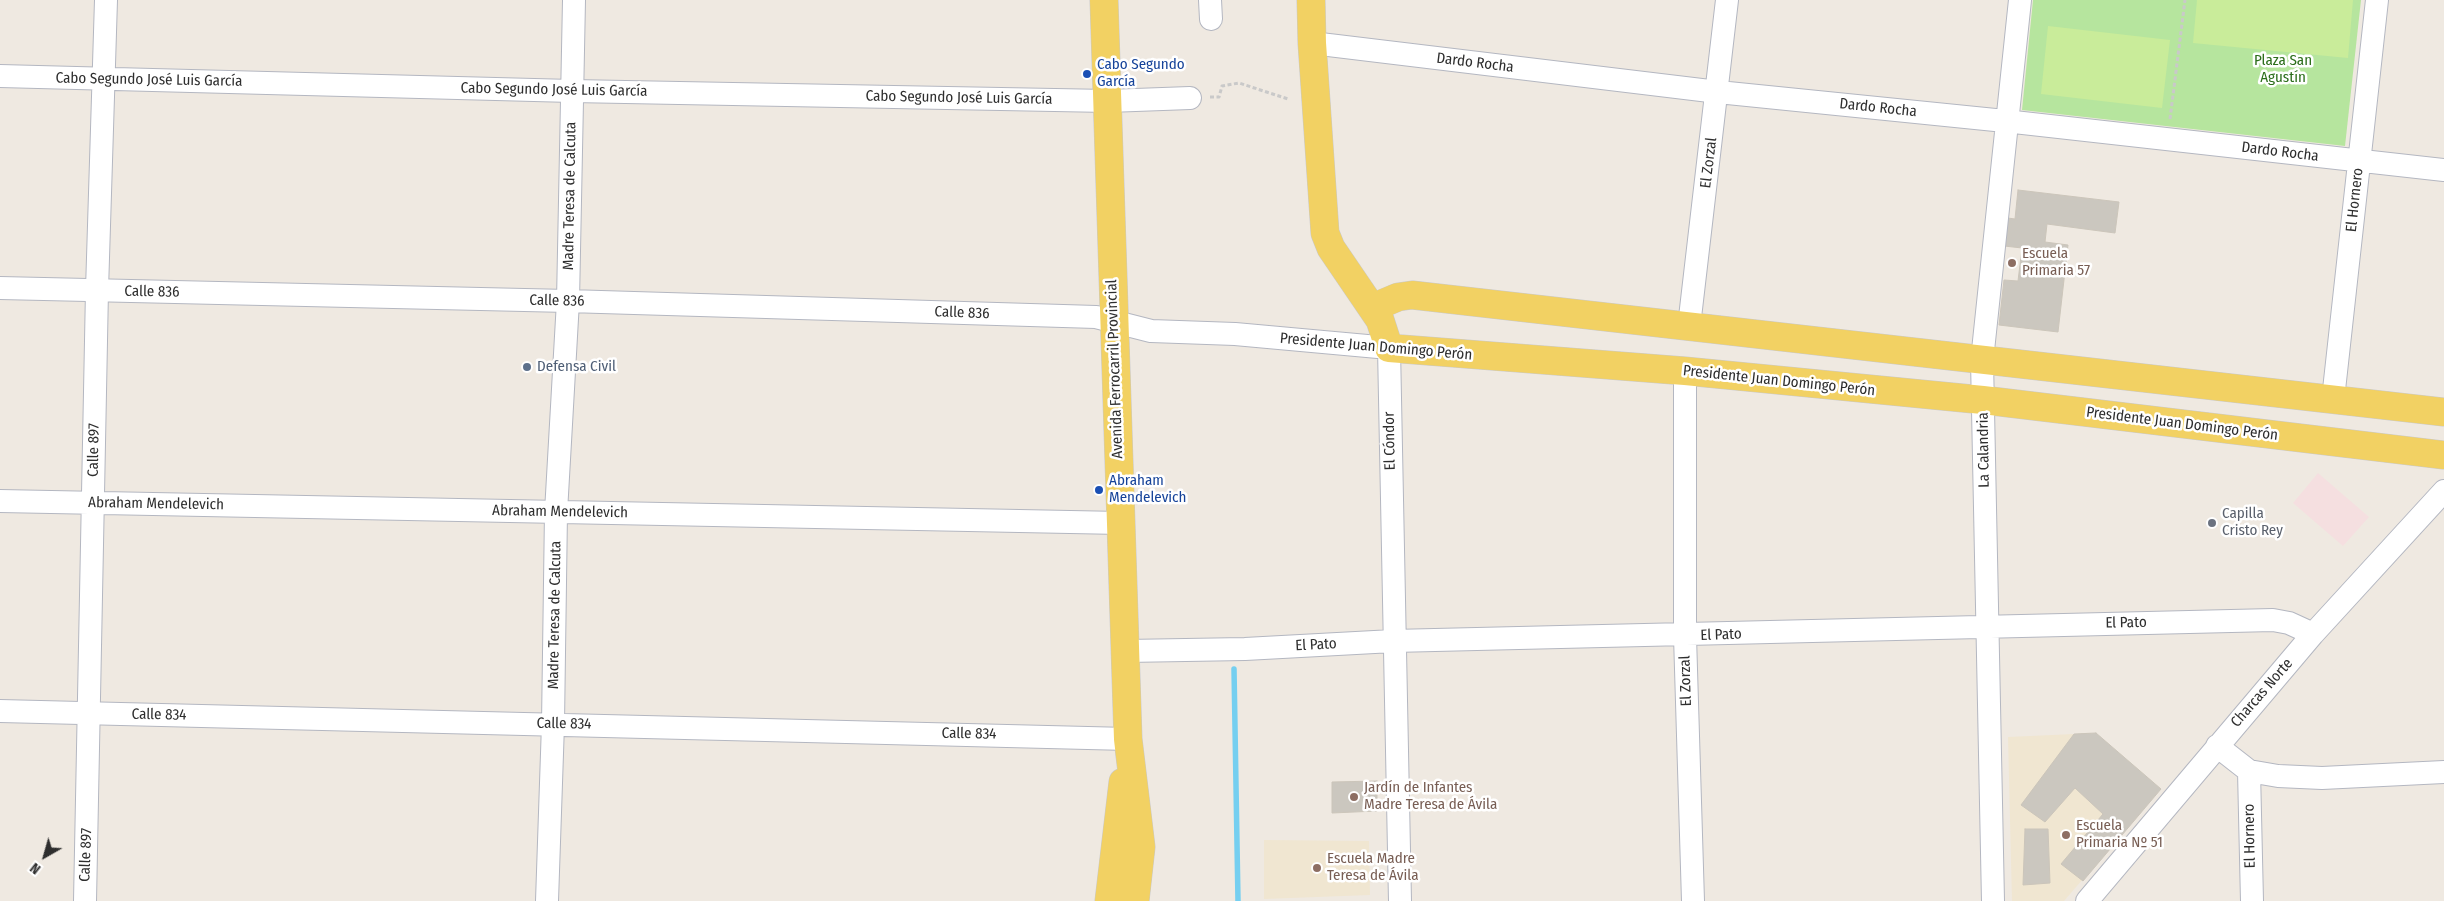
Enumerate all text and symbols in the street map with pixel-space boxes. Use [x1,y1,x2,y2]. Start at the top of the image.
street label: Dardo Rocha [1435,49,1515,77]
park label: Plaza San Agustín [2254,52,2312,87]
place label: Cabo Segundo García [1097,56,1185,91]
marker: Cabo Segundo García [1081,68,1093,80]
street label: Cabo Segundo José Luis García [55,69,243,91]
street label: Cabo Segundo José Luis García [460,79,648,101]
street label: Cabo Segundo José Luis García [865,87,1053,109]
street label: Dardo Rocha [1838,95,1918,121]
street label: Madre Teresa de Calcuta [560,122,580,270]
street label: El Zorzal [1697,137,1721,189]
street label: Dardo Rocha [2240,138,2320,166]
street label: El Hornero [2343,167,2367,233]
place label: Escuela Primaria 57 [2022,245,2090,280]
marker: Escuela Primaria 57 [2006,257,2018,269]
street label: Avenida Ferrocarril Provincial [1103,279,1127,459]
street label: Calle 836 [124,283,180,301]
street label: Calle 836 [529,292,585,310]
street label: Calle 836 [934,303,990,323]
street label: Presidente Juan Domingo Perón [1279,330,1473,364]
place label: Defensa Civil [537,358,616,376]
marker: Defensa Civil [521,361,533,373]
street label: Presidente Juan Domingo Perón [1682,362,1876,400]
street label: Presidente Juan Domingo Perón [2085,403,2279,445]
street label: El Cóndor [1380,411,1400,471]
street label: La Calandria [1974,412,1994,488]
street label: Calle 897 [85,423,103,477]
place label: Abraham Mendelevich [1109,472,1186,507]
marker: Abraham Mendelevich [1093,484,1105,496]
street label: Abraham Mendelevich [88,494,224,514]
street label: Abraham Mendelevich [492,502,628,522]
place label: Capilla Cristo Rey [2222,505,2283,540]
marker: Capilla Cristo Rey [2206,517,2218,529]
street label: Madre Teresa de Calcuta [545,541,565,689]
street label: El Pato [2105,614,2147,632]
street label: El Pato [1700,625,1742,645]
street label: El Pato [1295,635,1337,655]
street label: El Zorzal [1676,655,1696,707]
street label: Charcas Norte [2227,655,2297,731]
street label: Calle 834 [131,706,187,724]
street label: Calle 834 [536,715,592,733]
street label: Calle 834 [941,725,997,743]
place label: Jardín de Infantes Madre Teresa de Ávila [1364,779,1497,814]
marker: Jardín de Infantes Madre Teresa de Ávila [1348,791,1360,803]
street label: El Hornero [2240,804,2260,868]
place label: Escuela Primaria Nº 51 [2076,817,2163,852]
street label: Calle 897 [76,828,96,882]
marker: Escuela Primaria Nº 51 [2060,829,2072,841]
north arrow [20,831,70,881]
place label: Escuela Madre Teresa de Ávila [1327,850,1418,885]
text: N [27,859,44,877]
marker: Escuela Madre Teresa de Ávila [1311,862,1323,874]

